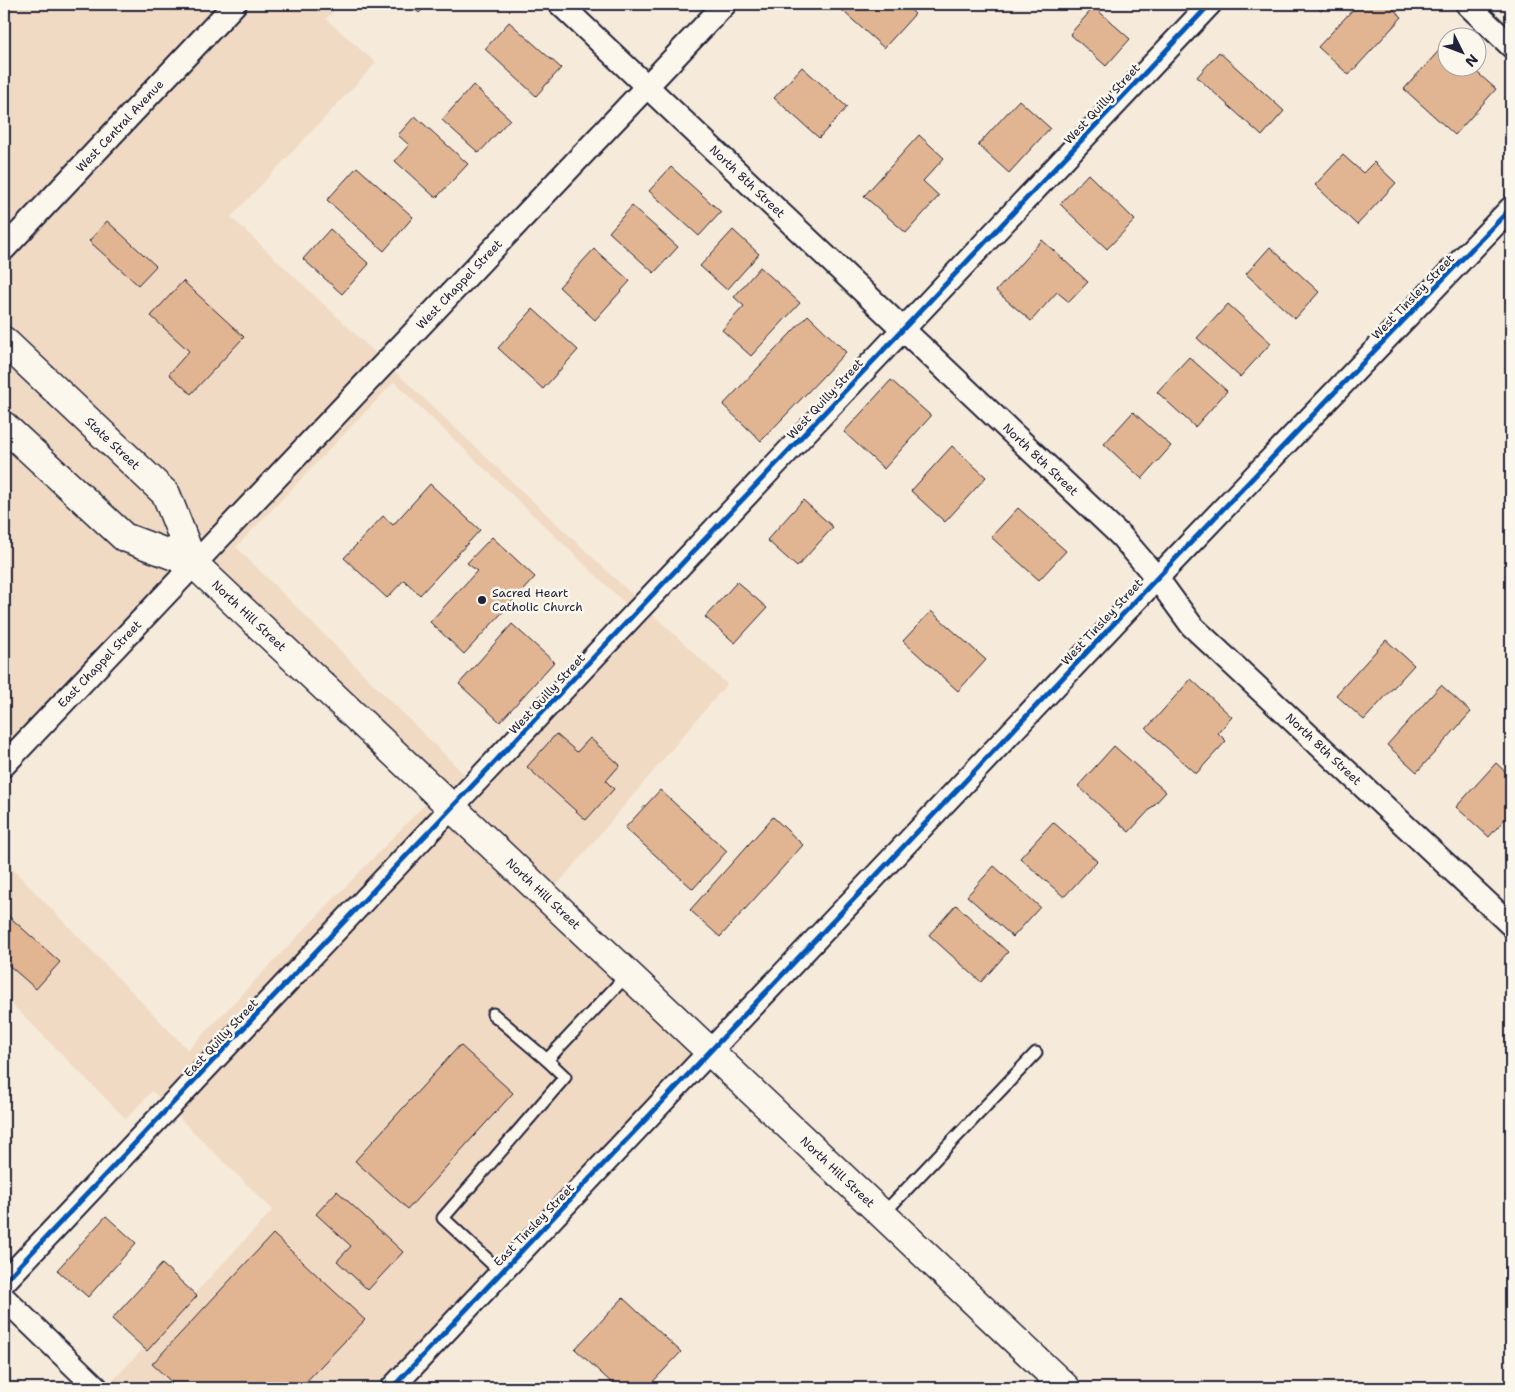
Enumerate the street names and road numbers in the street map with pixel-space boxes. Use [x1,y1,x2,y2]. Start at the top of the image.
street label: West Quilly Street [1060,60,1144,148]
street label: West Central Avenue [72,76,168,176]
street label: North 8th Street [706,142,788,221]
street label: West Chappel Street [413,236,506,333]
street label: West Tinsley Street [1368,251,1458,343]
street label: West Quilly Street [783,355,867,443]
street label: State Street [81,413,143,473]
street label: North 8th Street [999,420,1082,499]
street label: West Tinsley Street [1058,575,1146,669]
street label: North Hill Street [208,577,289,655]
street label: East Chappel Street [54,617,145,711]
street label: West Quilly Street [505,650,589,738]
street label: North 8th Street [1282,710,1365,789]
street label: North Hill Street [503,855,584,933]
street label: East Quilly Street [180,995,262,1081]
street label: North Hill Street [797,1133,878,1211]
street label: East Tinsley Street [490,1180,578,1270]

